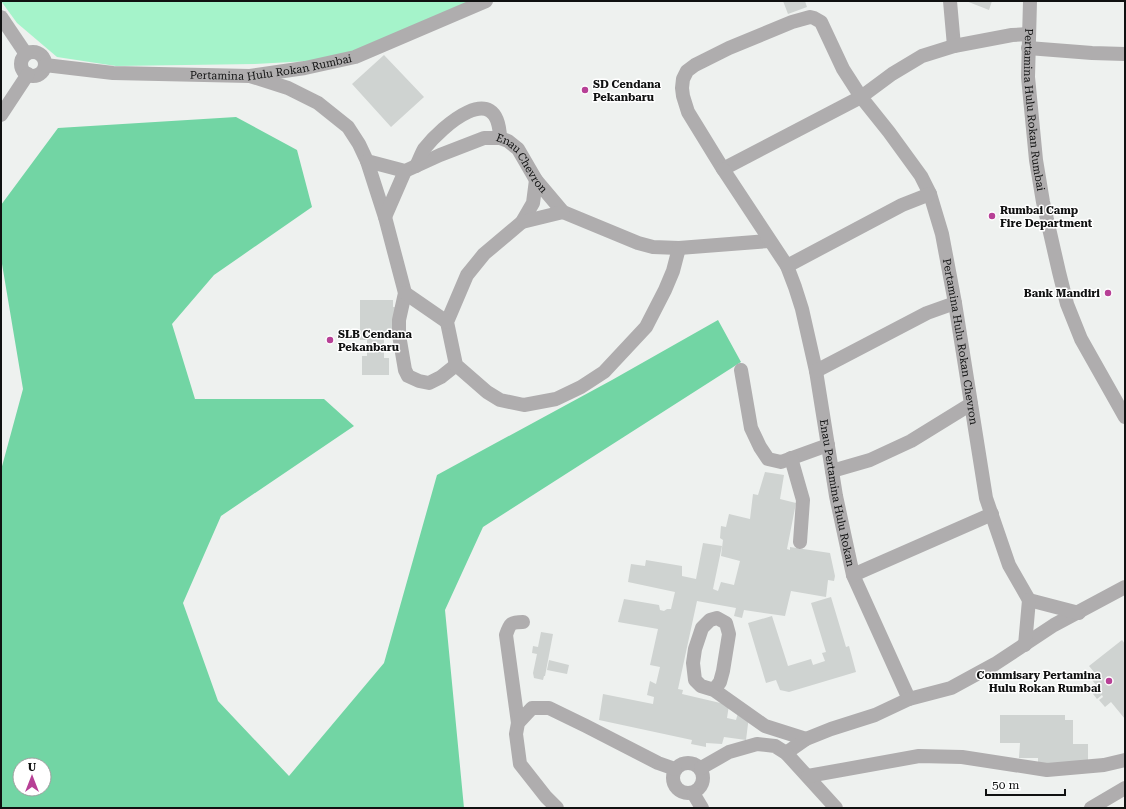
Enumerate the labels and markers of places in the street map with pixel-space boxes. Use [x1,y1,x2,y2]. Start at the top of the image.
place label: SD Cendana Pekanbaru [593,78,661,104]
marker: SD Cendana Pekanbaru [580,85,590,95]
place label: Rumbai Camp Fire Department [1000,204,1093,230]
marker: Rumbai Camp Fire Department [987,211,997,221]
place label: Bank Mandiri [1024,287,1100,300]
marker: Bank Mandiri [1103,288,1113,298]
place label: SLB Cendana Pekanbaru [338,328,412,354]
marker: SLB Cendana Pekanbaru [325,335,335,345]
place label: Commisary Pertamina Hulu Rokan Rumbai [977,669,1102,695]
marker: Commisary Pertamina Hulu Rokan Rumbai [1104,676,1114,686]

